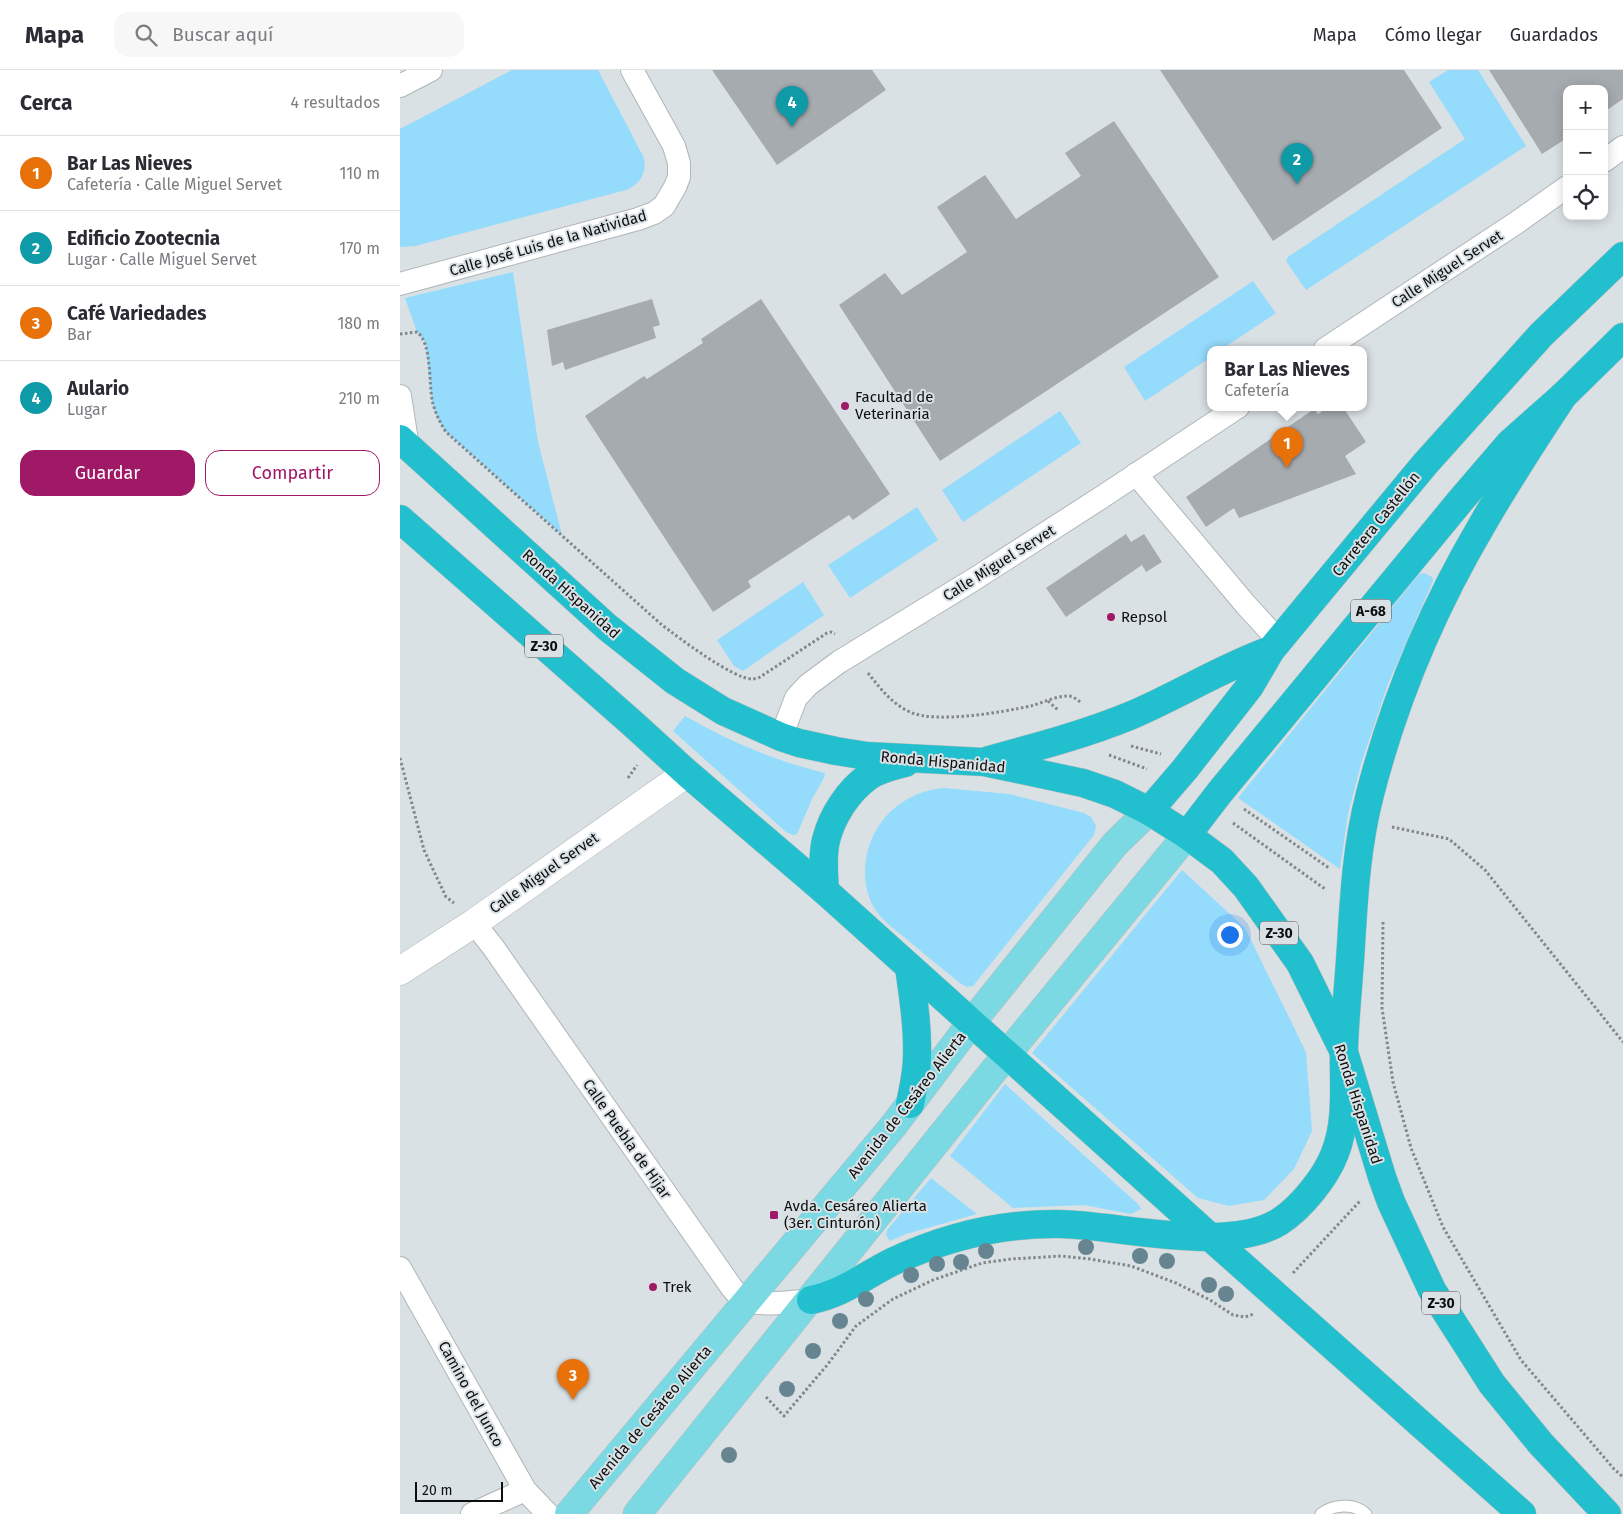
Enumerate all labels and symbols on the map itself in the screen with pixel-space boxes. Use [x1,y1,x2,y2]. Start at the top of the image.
pin: 4 [776,86,808,127]
pin: 2 [1281,143,1313,184]
street label: Calle José Luis de la Natividad [447,206,649,280]
street label: Calle Miguel Servet [1388,226,1506,312]
place label: Facultad de Veterinaria [855,388,933,423]
marker: Facultad de Veterinaria [839,400,851,412]
pin: 1 [1271,427,1303,468]
street label: Carretera Castellón [1328,468,1424,580]
street label: Calle Miguel Servet [940,521,1059,605]
street label: Ronda Hispanidad [519,545,623,643]
road number: A-68 [1351,600,1391,622]
place label: Repsol [1121,608,1168,626]
marker: Repsol [1105,611,1117,623]
road number: Z-30 [525,634,563,658]
street label: Ronda Hispanidad [880,748,1006,776]
street label: Calle Miguel Servet [486,828,602,917]
road number: Z-30 [1260,921,1298,944]
your location [1217,922,1243,948]
street label: Avenida de Cesáreo Alierta [844,1028,970,1182]
street label: Ronda Hispanidad [1330,1042,1386,1166]
street label: Calle Puebla de Híjar [579,1076,675,1202]
place label: Avda. Cesáreo Alierta (3er. Cinturón) [784,1197,927,1232]
marker: Avda. Cesáreo Alierta (3er. Cinturón) [768,1209,780,1221]
place label: Trek [663,1278,692,1296]
marker: Trek [647,1281,659,1293]
road number: Z-30 [1422,1292,1460,1314]
street label: Camino del Junco [434,1338,508,1450]
street label: Avenida de Cesáreo Alierta [585,1342,715,1492]
pin: 3 [557,1359,589,1400]
scale bar [415,1479,502,1502]

